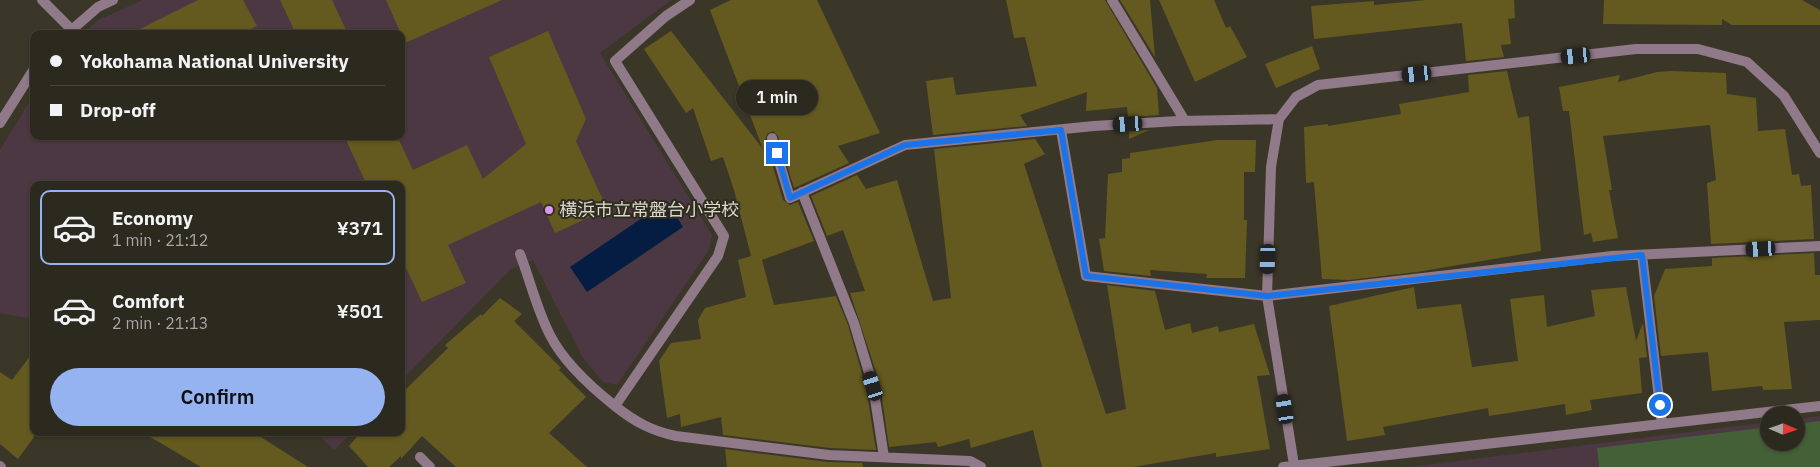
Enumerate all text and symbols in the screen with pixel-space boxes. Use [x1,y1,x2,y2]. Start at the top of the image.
car [1560,47,1591,65]
text: Yokohama National University [80,49,349,73]
car [1401,65,1432,83]
callout: 1 min [736,80,818,116]
text: 1 min [756,87,798,107]
text: Drop-off [80,98,156,122]
car [1112,116,1143,132]
route end [766,142,788,164]
place label: 横浜市立常盤台小学校 [559,198,739,221]
marker: 横浜市立常盤台小学校 [543,204,555,216]
icon: car [52,205,97,250]
text: Economy [112,206,193,230]
text: ¥371 [337,216,383,240]
text: 1 min · 21:12 [112,230,208,250]
car [1745,241,1776,257]
car [1259,244,1276,274]
icon: car [52,288,97,333]
text: Comfort [112,289,185,313]
text: ¥501 [337,299,383,323]
text: 2 min · 21:13 [112,313,208,333]
button: Confirm [50,368,385,426]
car [861,369,884,403]
car [1275,393,1294,425]
route start [1649,394,1671,416]
north arrow [1760,406,1805,451]
map controls [1760,406,1805,451]

